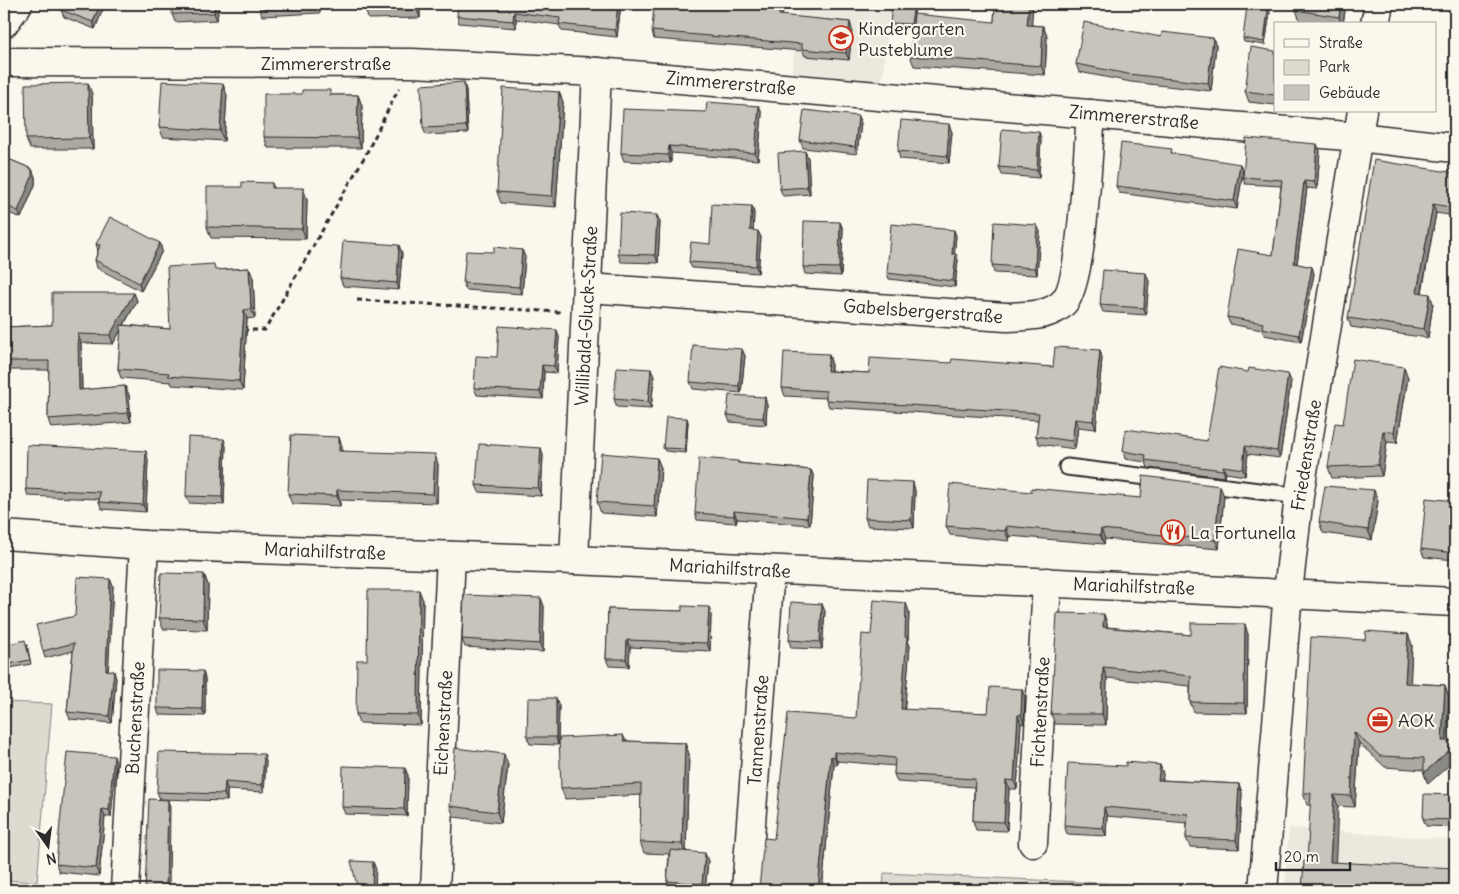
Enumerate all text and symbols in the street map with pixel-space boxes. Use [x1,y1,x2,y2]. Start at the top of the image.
place label: Kindergarten Pusteblume [858,17,965,61]
legend [1274,22,1436,112]
school or university icon: Kindergarten Pusteblume [828,25,854,51]
text: Straße [1319,33,1363,52]
street label: Zimmererstraße [261,52,391,75]
text: Park [1319,57,1350,76]
street label: Zimmererstraße [665,66,797,100]
text: Gebäude [1319,83,1380,102]
street label: Zimmererstraße [1068,100,1200,134]
street label: Willibald-Gluck-Straße [570,225,602,407]
street label: Gabelsbergerstraße [842,294,1004,328]
street label: Friedenstraße [1286,398,1326,512]
restaurant icon: La Fortunella [1160,519,1186,545]
place label: La Fortunella [1190,521,1296,544]
street label: Mariahilfstraße [264,537,386,565]
street label: Mariahilfstraße [669,553,791,583]
street label: Mariahilfstraße [1073,572,1195,600]
street label: Fichtenstraße [1026,656,1054,768]
street label: Buchenstraße [121,661,149,775]
street label: Eichenstraße [429,670,457,776]
street label: Tannenstraße [743,674,773,786]
office icon: AOK [1367,707,1393,733]
place label: AOK [1398,709,1435,732]
north arrow [22,822,72,872]
scale bar [1276,839,1350,871]
text: 20 m [1284,847,1319,866]
text: N [44,849,58,869]

